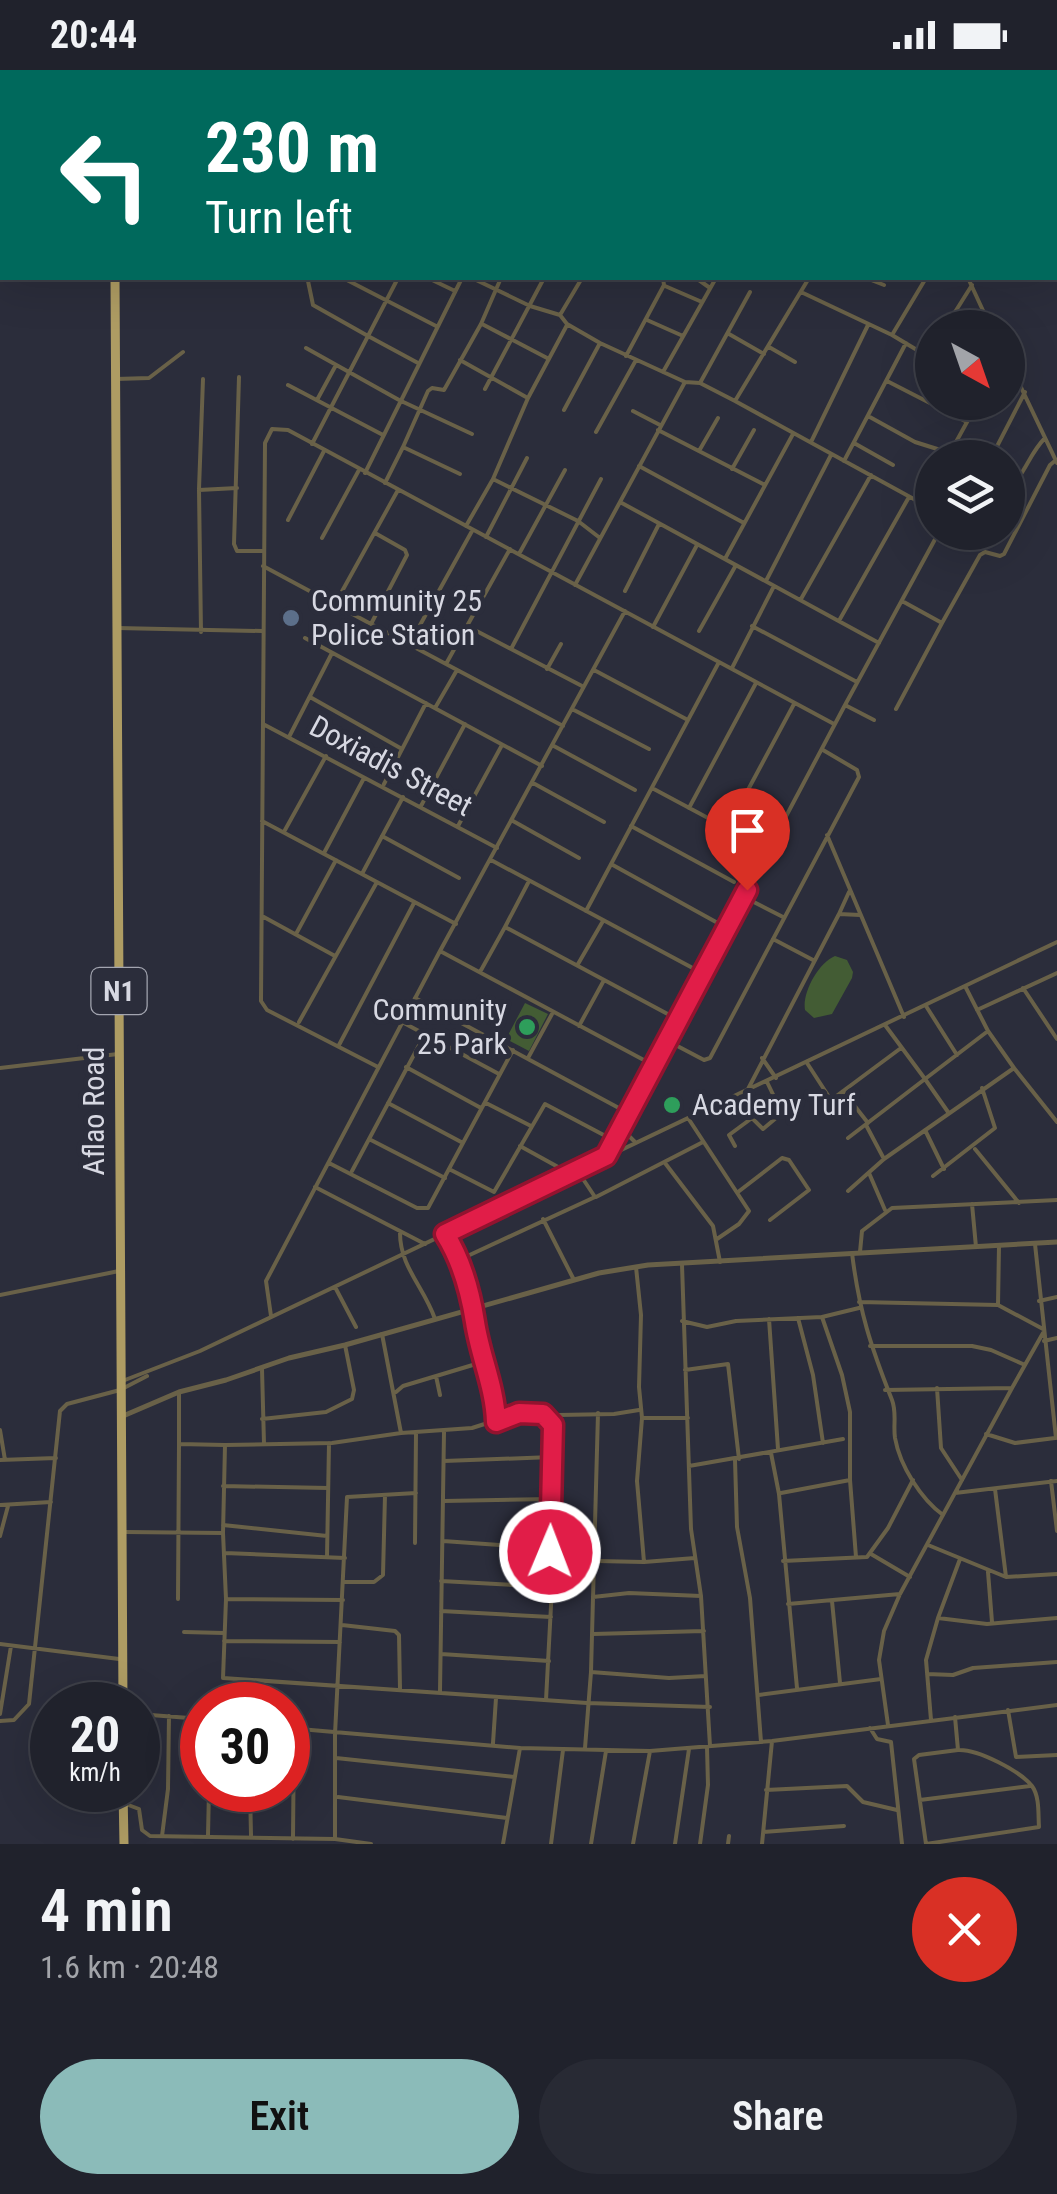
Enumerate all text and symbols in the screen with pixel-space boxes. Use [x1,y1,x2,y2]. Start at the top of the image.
text: 20:44 [50,13,137,57]
text: 230 m [205,107,379,189]
icon: left [40,110,170,240]
text: Turn left [205,191,353,244]
north arrow [915,310,1025,420]
map controls [915,310,1025,550]
button: layers [915,440,1025,550]
place label: Community 25 Police Station [311,583,482,652]
marker: Community 25 Police Station [280,607,302,629]
street label: Doxiadis Street [304,708,478,823]
pin [705,788,790,891]
icon: arrive [720,803,775,858]
road number: N1 [92,968,146,1014]
place label: Community 25 Park [372,992,507,1061]
marker: Community 25 Park [516,1016,538,1038]
street label: Aflao Road [76,1047,111,1175]
place label: Academy Turf [692,1087,856,1122]
marker: Academy Turf [661,1094,683,1116]
position arrow [498,1500,602,1604]
speed limit sign: 30 [180,1682,310,1812]
text: 20 [70,1706,120,1764]
text: km/h [69,1758,121,1787]
text: 4 min [40,1875,173,1946]
button: close [912,1877,1017,1982]
text: 1.6 km · 20:48 [40,1948,219,1986]
button: Exit [40,2059,519,2174]
button: Share [539,2059,1017,2174]

